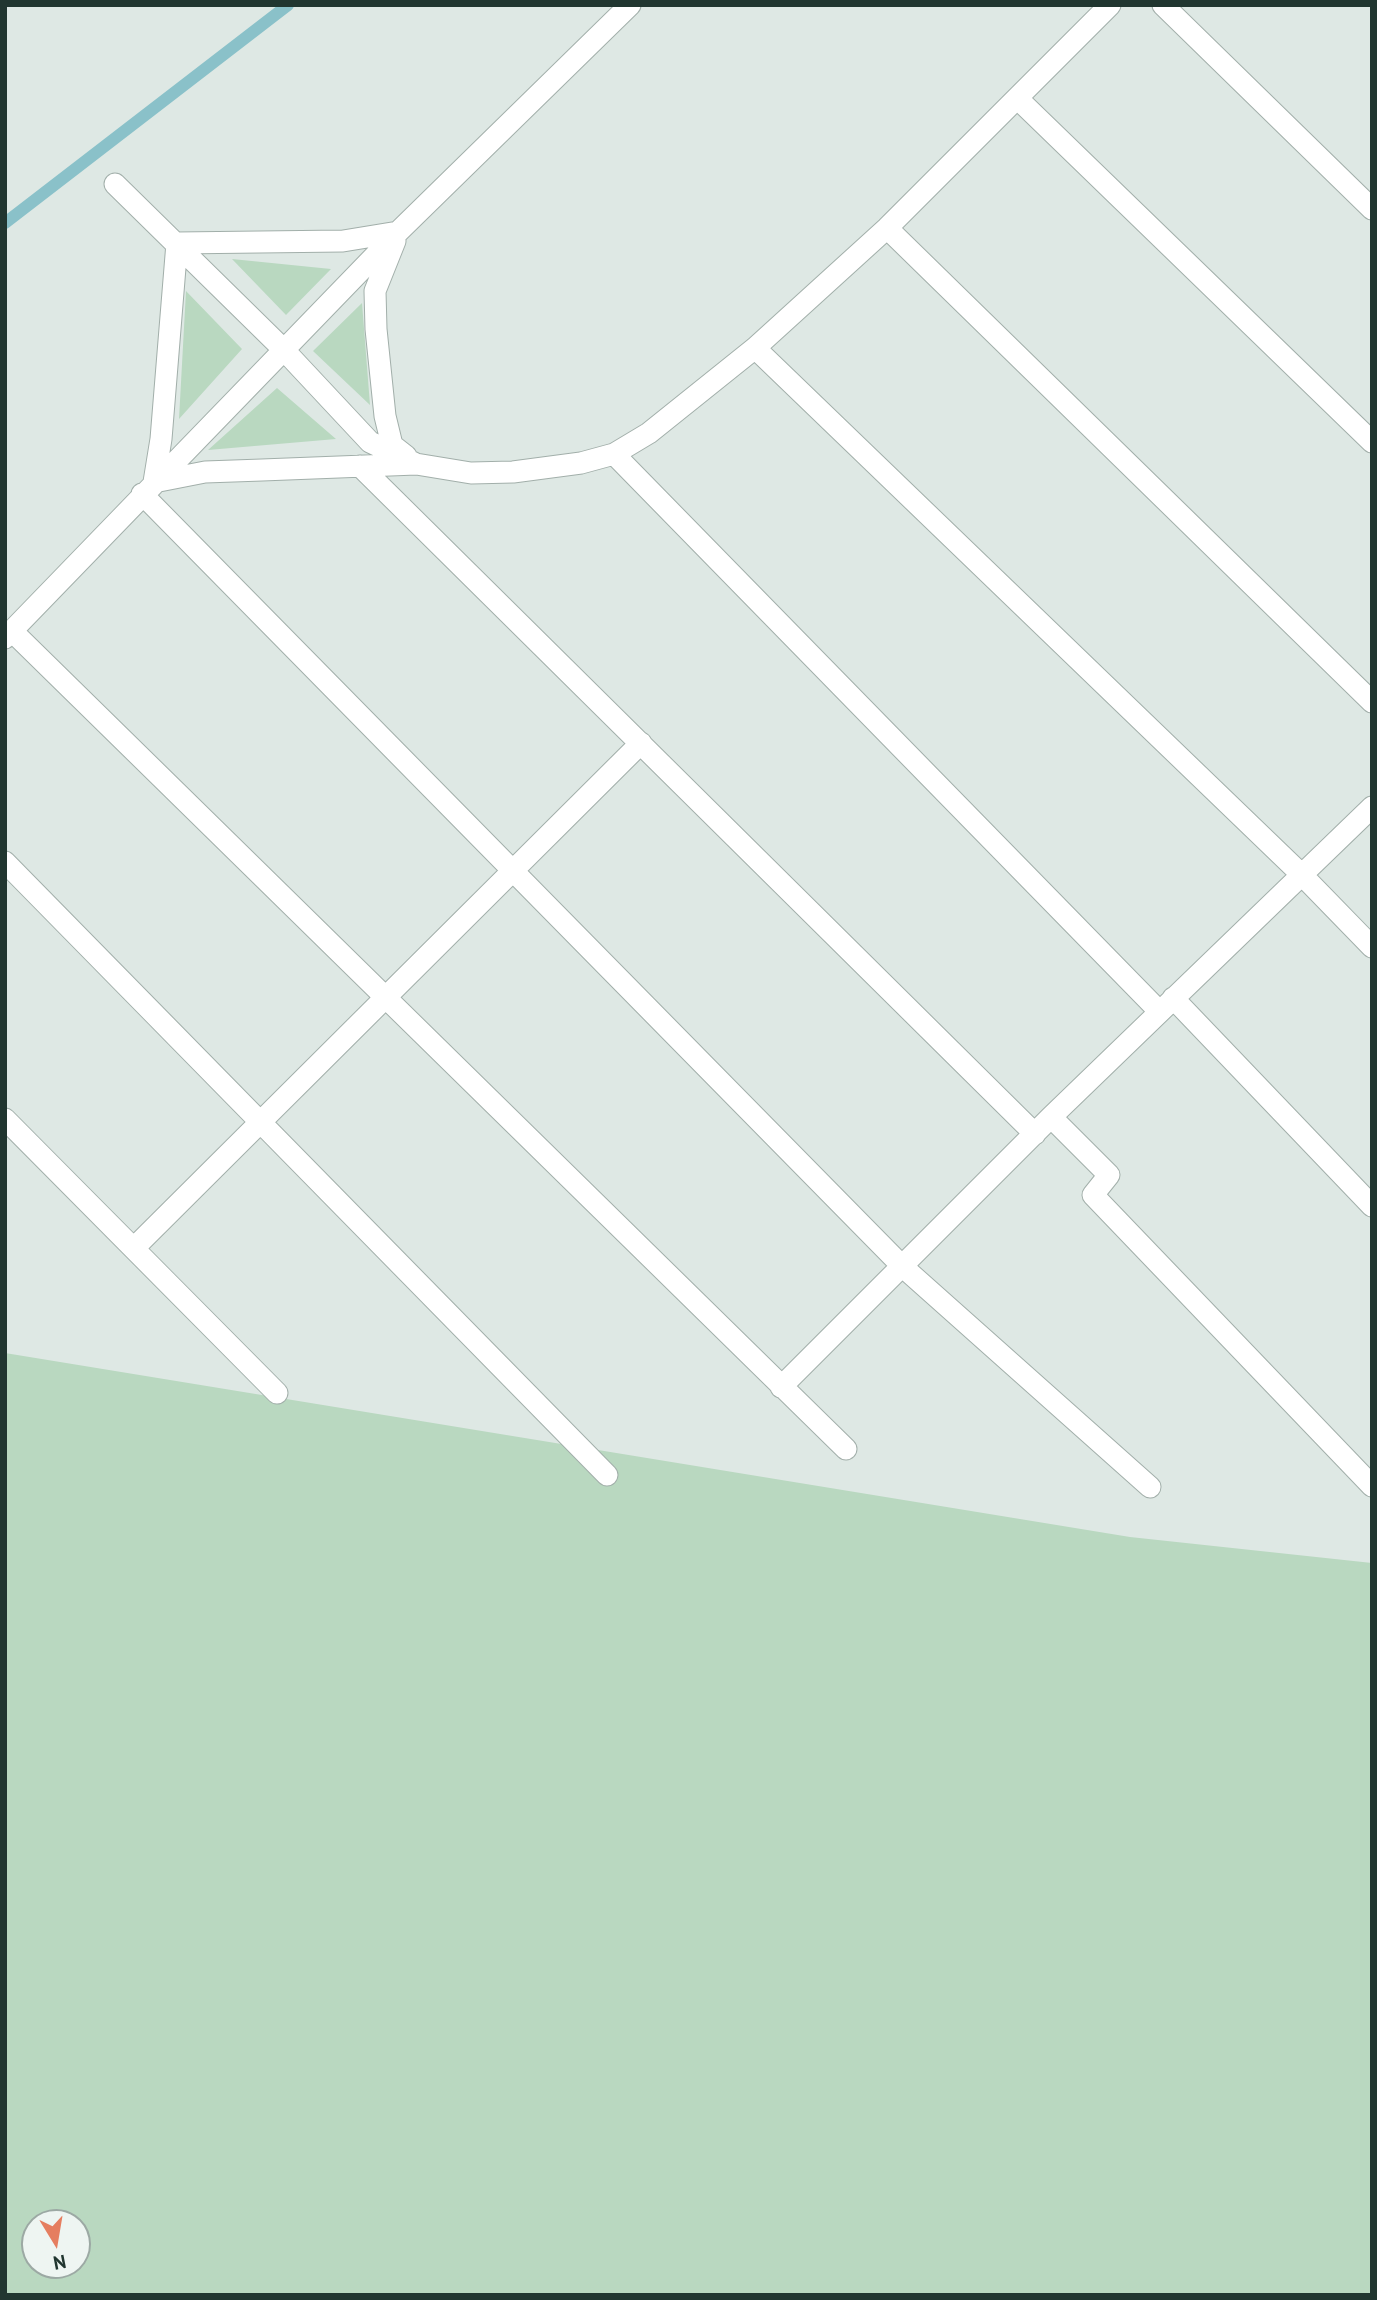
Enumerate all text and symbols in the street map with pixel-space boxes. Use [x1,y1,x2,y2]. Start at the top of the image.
north arrow [21,2209,91,2279]
text: N [51,2250,68,2276]

